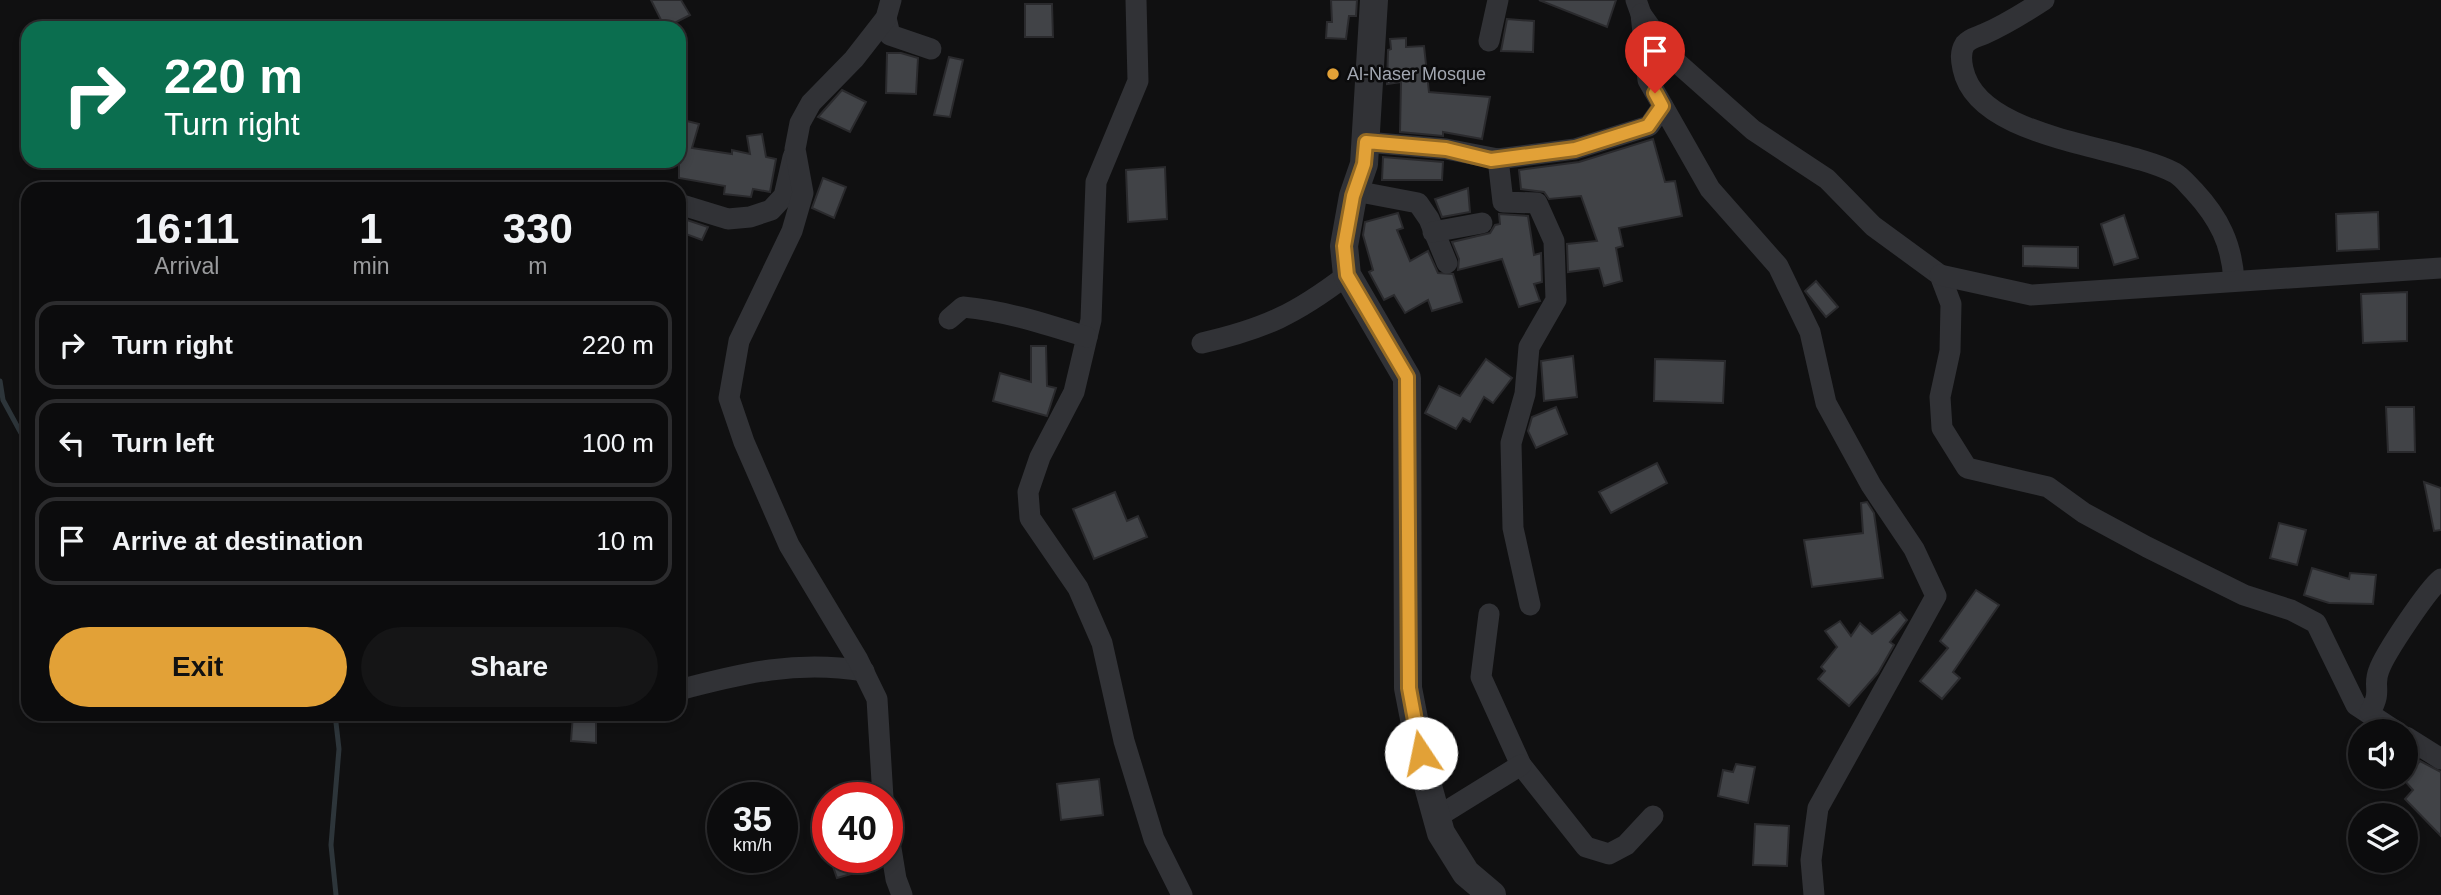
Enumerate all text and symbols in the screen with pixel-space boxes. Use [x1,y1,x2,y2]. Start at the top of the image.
pin [1625,21,1685,93]
icon: arrive [1636,32,1674,70]
icon: right [49,49,140,140]
text: 220 m [164,49,303,103]
place label: Al-Naser Mosque [1347,64,1486,84]
marker: Al-Naser Mosque [1325,66,1341,82]
text: Turn right [164,106,300,142]
text: 16:11 [134,205,239,252]
text: 1 [359,205,383,252]
text: 330 [503,205,573,252]
text: Arrival [154,253,219,279]
text: min [352,253,390,279]
text: m [528,253,547,279]
icon: right [53,326,91,364]
text: Turn right [112,330,233,360]
text: 220 m [582,330,654,360]
icon: left [53,424,91,462]
text: Turn left [112,428,214,458]
text: 100 m [582,428,654,458]
icon: arrive [53,522,91,560]
text: Arrive at destination [112,526,363,556]
text: 10 m [596,526,654,556]
button: Exit [49,627,347,707]
button: Share [361,627,658,707]
position arrow [1384,716,1458,790]
map controls [2348,719,2418,873]
button: sound [2348,719,2418,789]
speed limit sign: 40 [812,782,903,873]
text: 35 [733,799,772,838]
button: layers [2348,803,2418,873]
text: km/h [733,835,772,855]

